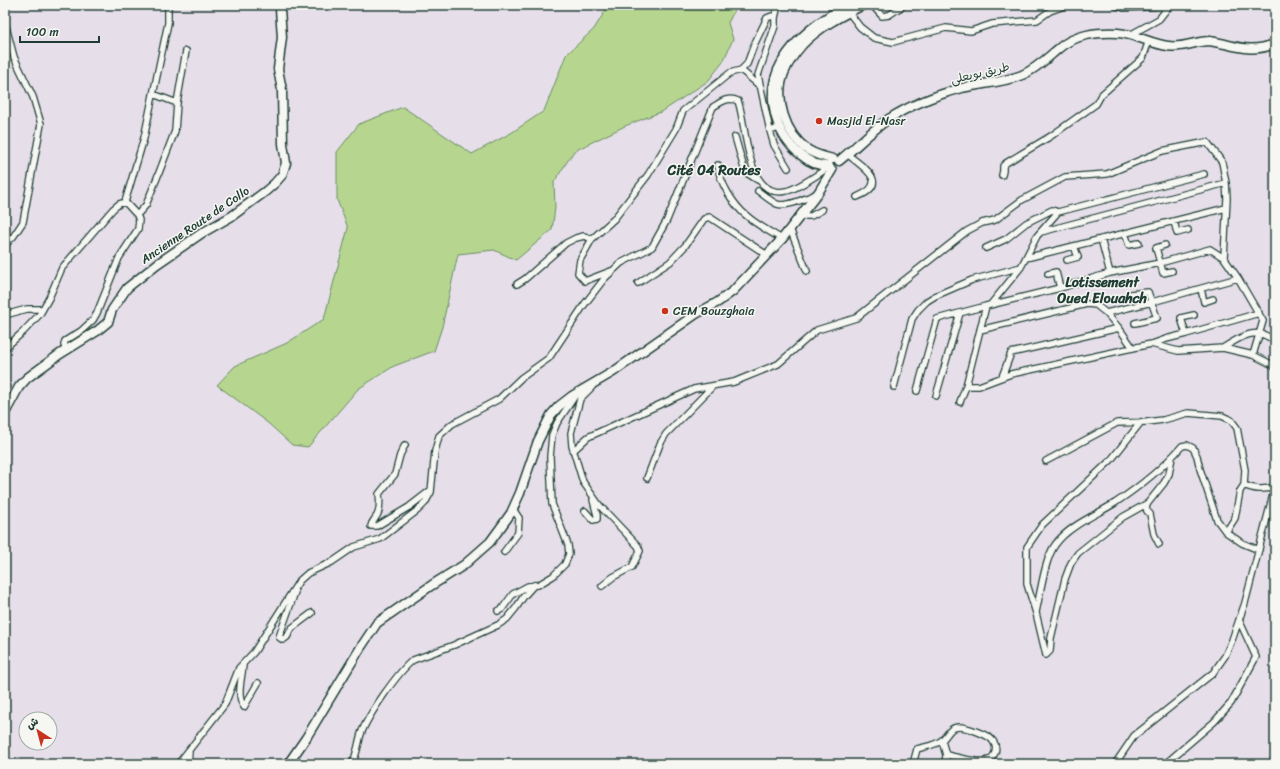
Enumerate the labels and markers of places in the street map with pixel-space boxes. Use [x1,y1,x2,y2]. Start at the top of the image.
place label: Masjid El-Nasr [827,110,907,132]
marker: Masjid El-Nasr [814,116,824,126]
place label: CEM Bouzghaia [673,300,755,322]
marker: CEM Bouzghaia [660,306,670,316]

